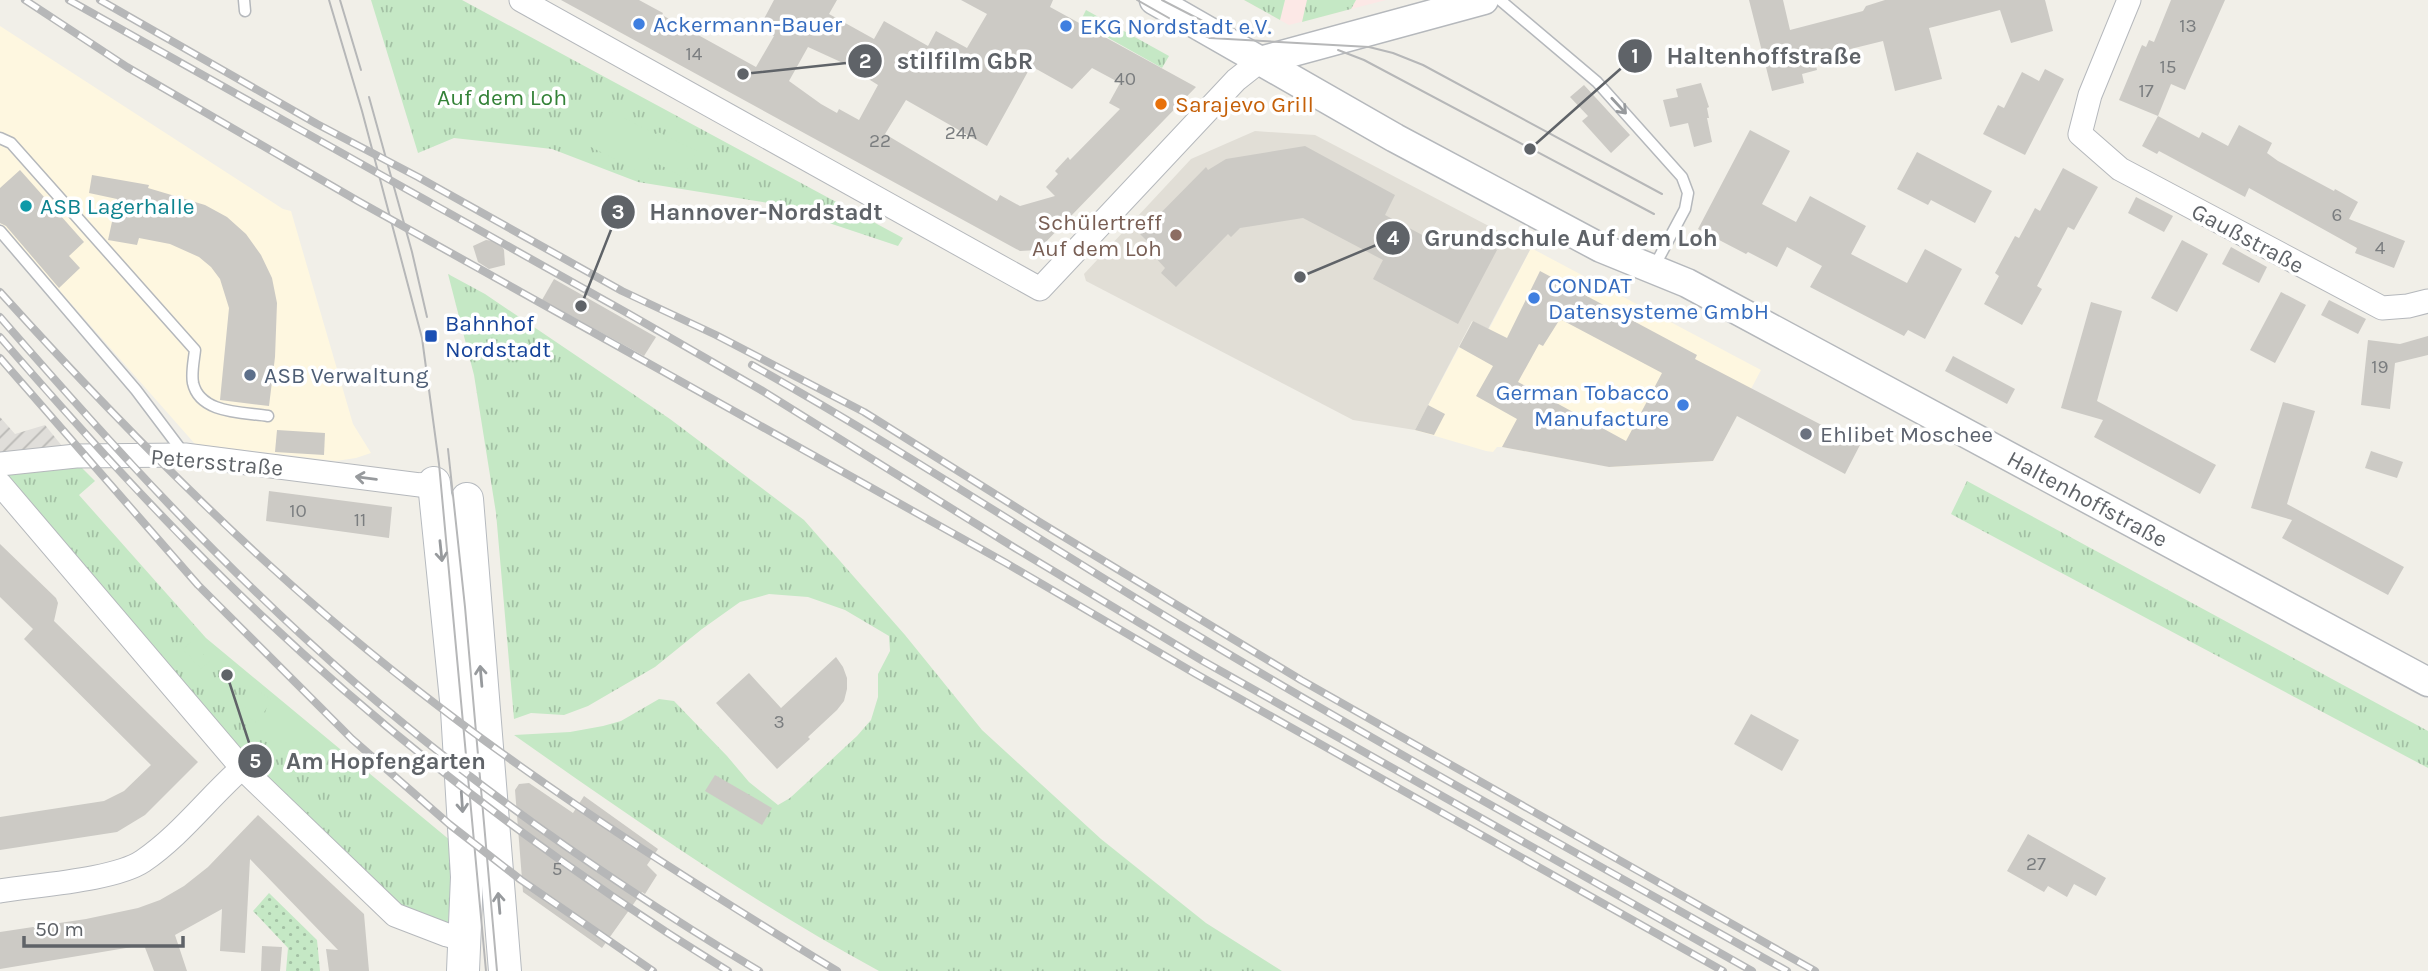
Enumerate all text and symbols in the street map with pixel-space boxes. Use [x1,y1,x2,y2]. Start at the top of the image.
place label: Ackermann-Bauer [653,11,843,38]
place label: EKG Nordstadt e.V. [1080,13,1272,40]
house number: 13 [2179,15,2197,37]
marker: Ackermann-Bauer [631,16,647,32]
marker: EKG Nordstadt e.V. [1058,18,1074,34]
callout: Haltenhoffstraße [1617,34,1875,79]
callout: stilfilm GbR [848,39,1047,84]
text: Haltenhoffstraße [1666,42,1862,70]
house number: 14 [686,43,703,65]
text: 1 [1631,44,1639,68]
text: stilfilm GbR [897,47,1033,75]
text: 2 [859,49,871,73]
house number: 15 [2159,56,2177,78]
house number: 40 [1114,68,1136,90]
house number: 17 [2138,80,2154,102]
park label: Auf dem Loh [437,84,567,111]
place label: Sarajevo Grill [1175,91,1314,118]
marker: Sarajevo Grill [1153,96,1169,112]
one-way arrow [1611,97,1628,114]
house number: 24A [945,122,977,144]
house number: 22 [869,130,891,152]
callout: Hannover-Nordstadt [601,189,897,234]
place label: ASB Lagerhalle [40,193,195,220]
marker: ASB Lagerhalle [18,198,34,214]
text: Hannover-Nordstadt [649,198,883,226]
street label: Gaußstraße [2187,198,2308,279]
text: 3 [611,200,625,224]
house number: 6 [2332,204,2342,226]
place label: Schülertreff Auf dem Loh [1032,209,1162,262]
callout: Grundschule Auf dem Loh [1375,215,1732,260]
text: Grundschule Auf dem Loh [1424,224,1718,252]
text: 4 [1387,226,1400,250]
marker: Schülertreff Auf dem Loh [1168,227,1184,243]
house number: 4 [2375,237,2386,259]
place label: CONDAT Datensysteme GmbH [1548,272,1769,325]
marker: CONDAT Datensysteme GmbH [1526,290,1542,306]
place label: Bahnhof Nordstadt [445,310,551,363]
marker: Bahnhof Nordstadt [423,328,439,344]
house number: 19 [2371,356,2389,378]
place label: ASB Verwaltung [264,362,428,389]
marker: ASB Verwaltung [242,367,258,383]
place label: German Tobacco Manufacture [1496,379,1669,432]
marker: German Tobacco Manufacture [1675,397,1691,413]
place label: Ehlibet Moschee [1820,421,1993,448]
marker: Ehlibet Moschee [1798,426,1814,442]
street label: Petersstraße [150,443,284,482]
street label: Haltenhoffstraße [2002,445,2172,553]
one-way arrow [356,471,378,484]
house number: 10 [289,500,307,522]
house number: 11 [354,509,366,531]
one-way arrow [435,540,448,562]
one-way arrow [474,665,487,688]
house number: 3 [773,711,785,733]
callout: Am Hopfengarten [237,739,500,784]
text: Am Hopfengarten [286,747,486,775]
text: 5 [249,749,261,773]
one-way arrow [456,791,469,814]
house number: 27 [2026,853,2046,875]
house number: 5 [552,858,562,880]
one-way arrow [492,892,505,915]
scale bar [24,904,184,948]
text: 50 m [35,917,84,941]

